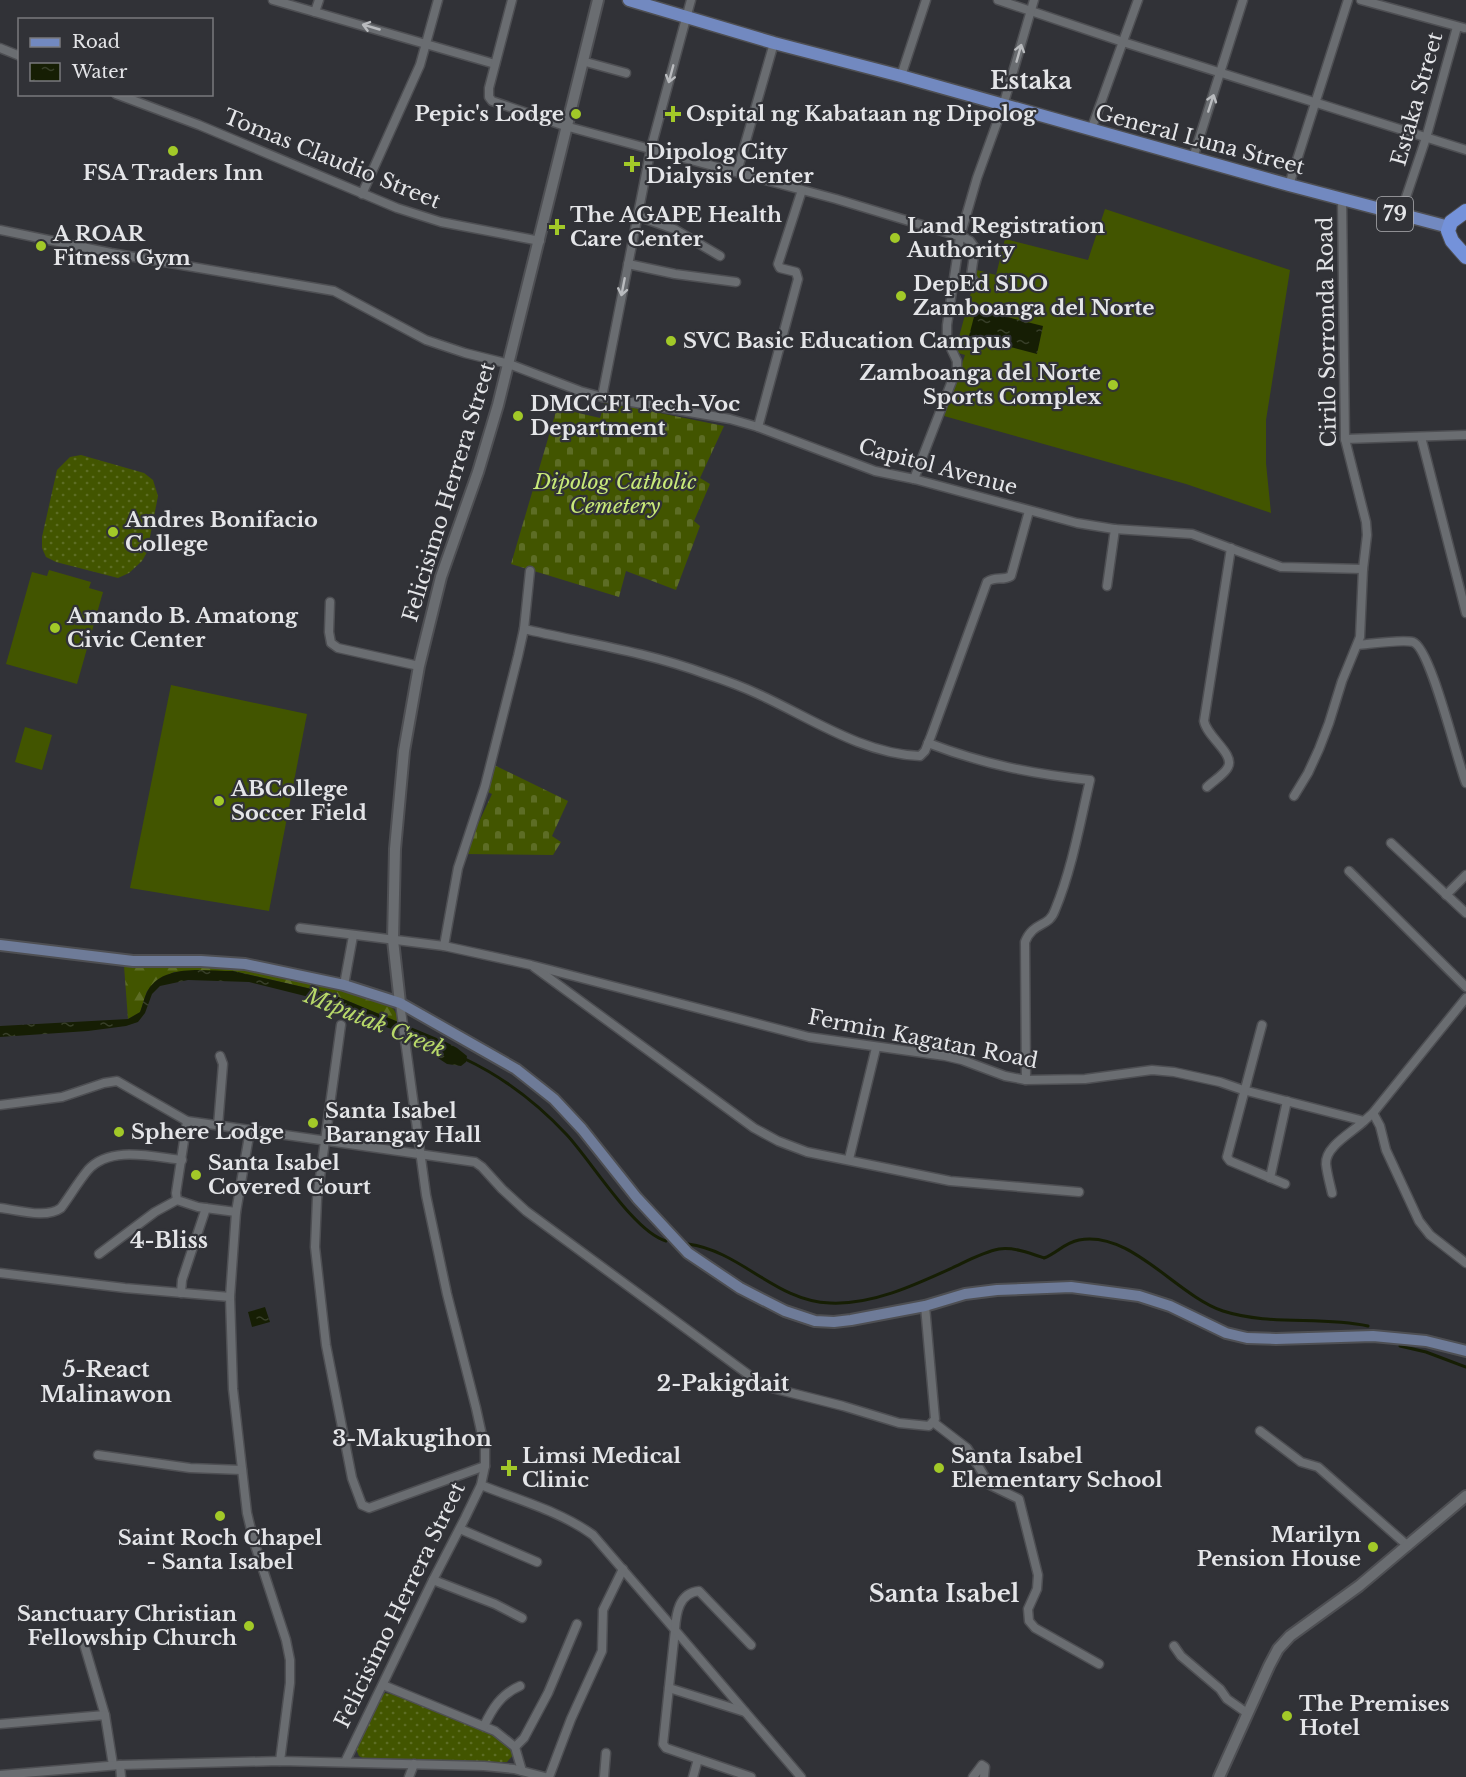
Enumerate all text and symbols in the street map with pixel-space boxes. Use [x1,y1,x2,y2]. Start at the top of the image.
legend [18,18,213,96]
one-way arrow [361,21,380,32]
street label: Estaka Street [1385,29,1449,169]
text: Road [72,31,120,53]
one-way arrow [1014,44,1025,63]
text: Water [71,61,128,83]
one-way arrow [665,64,676,83]
district label: Estaka [990,66,1072,95]
one-way arrow [1206,94,1217,113]
street label: General Luna Street [1092,100,1308,180]
place label: Pepic's Lodge [415,101,564,127]
place label: Ospital ng Kabataan ng Dipolog [686,101,1037,127]
street label: Tomas Claudio Street [220,104,444,214]
marker: Ospital ng Kabataan ng Dipolog [664,105,682,123]
marker: Pepic's Lodge [569,107,583,121]
place label: Dipolog City Dialysis Center [646,139,814,189]
marker: FSA Traders Inn [166,144,180,158]
marker: Dipolog City Dialysis Center [623,155,641,173]
place label: FSA Traders Inn [83,160,263,186]
road number: 79 [1377,197,1413,231]
place label: The AGAPE Health Care Center [570,202,782,252]
place label: Land Registration Authority [906,213,1105,263]
street label: Cirilo Sorronda Road [1312,217,1342,447]
marker: The AGAPE Health Care Center [548,218,566,236]
place label: A ROAR Fitness Gym [52,221,191,271]
marker: Land Registration Authority [888,231,902,245]
marker: A ROAR Fitness Gym [34,239,48,253]
place label: DepEd SDO Zamboanga del Norte [913,271,1155,321]
one-way arrow [617,277,628,297]
marker: DepEd SDO Zamboanga del Norte [894,289,908,303]
place label: SVC Basic Education Campus [683,328,1011,354]
marker: SVC Basic Education Campus [664,334,678,348]
street label: Felicisimo Herrera Street [397,359,501,625]
place label: Zamboanga del Norte Sports Complex [860,360,1101,410]
marker: Zamboanga del Norte Sports Complex [1106,378,1120,392]
place label: DMCCFI Tech-Voc Department [530,391,740,441]
marker: DMCCFI Tech-Voc Department [511,409,525,423]
street label: Capitol Avenue [856,433,1020,501]
park label: Dipolog Catholic Cemetery [532,469,697,519]
place label: Andres Bonifacio College [124,507,318,557]
marker: Andres Bonifacio College [106,525,120,539]
place label: Amando B. Amatong Civic Center [66,603,299,653]
marker: Amando B. Amatong Civic Center [48,621,62,635]
place label: ABCollege Soccer Field [230,776,367,826]
marker: ABCollege Soccer Field [212,794,226,808]
water label: Miputak Creek [299,981,449,1063]
street label: Fermin Kagatan Road [806,1004,1040,1074]
place label: Santa Isabel Barangay Hall [325,1098,482,1148]
marker: Santa Isabel Barangay Hall [306,1116,320,1130]
place label: Sphere Lodge [131,1119,284,1145]
marker: Sphere Lodge [112,1125,126,1139]
place label: Santa Isabel Covered Court [208,1150,371,1200]
marker: Santa Isabel Covered Court [189,1168,203,1182]
district label: 4-Bliss [130,1227,208,1254]
district label: 5-React Malinawon [40,1356,172,1408]
district label: 2-Pakigdait [657,1370,790,1397]
district label: 3-Makugihon [332,1425,492,1452]
place label: Limsi Medical Clinic [522,1443,682,1493]
place label: Santa Isabel Elementary School [951,1443,1163,1493]
marker: Limsi Medical Clinic [500,1459,518,1477]
marker: Santa Isabel Elementary School [932,1461,946,1475]
street label: Felicisimo Herrera Street [329,1478,471,1732]
marker: Saint Roch Chapel - Santa Isabel [213,1509,227,1523]
place label: Marilyn Pension House [1197,1522,1361,1572]
place label: Saint Roch Chapel - Santa Isabel [118,1525,323,1575]
marker: Marilyn Pension House [1366,1540,1380,1554]
district label: Santa Isabel [869,1579,1020,1608]
place label: Sanctuary Christian Fellowship Church [17,1601,237,1651]
marker: Sanctuary Christian Fellowship Church [242,1619,256,1633]
place label: The Premises Hotel [1299,1691,1450,1741]
marker: The Premises Hotel [1280,1709,1294,1723]

